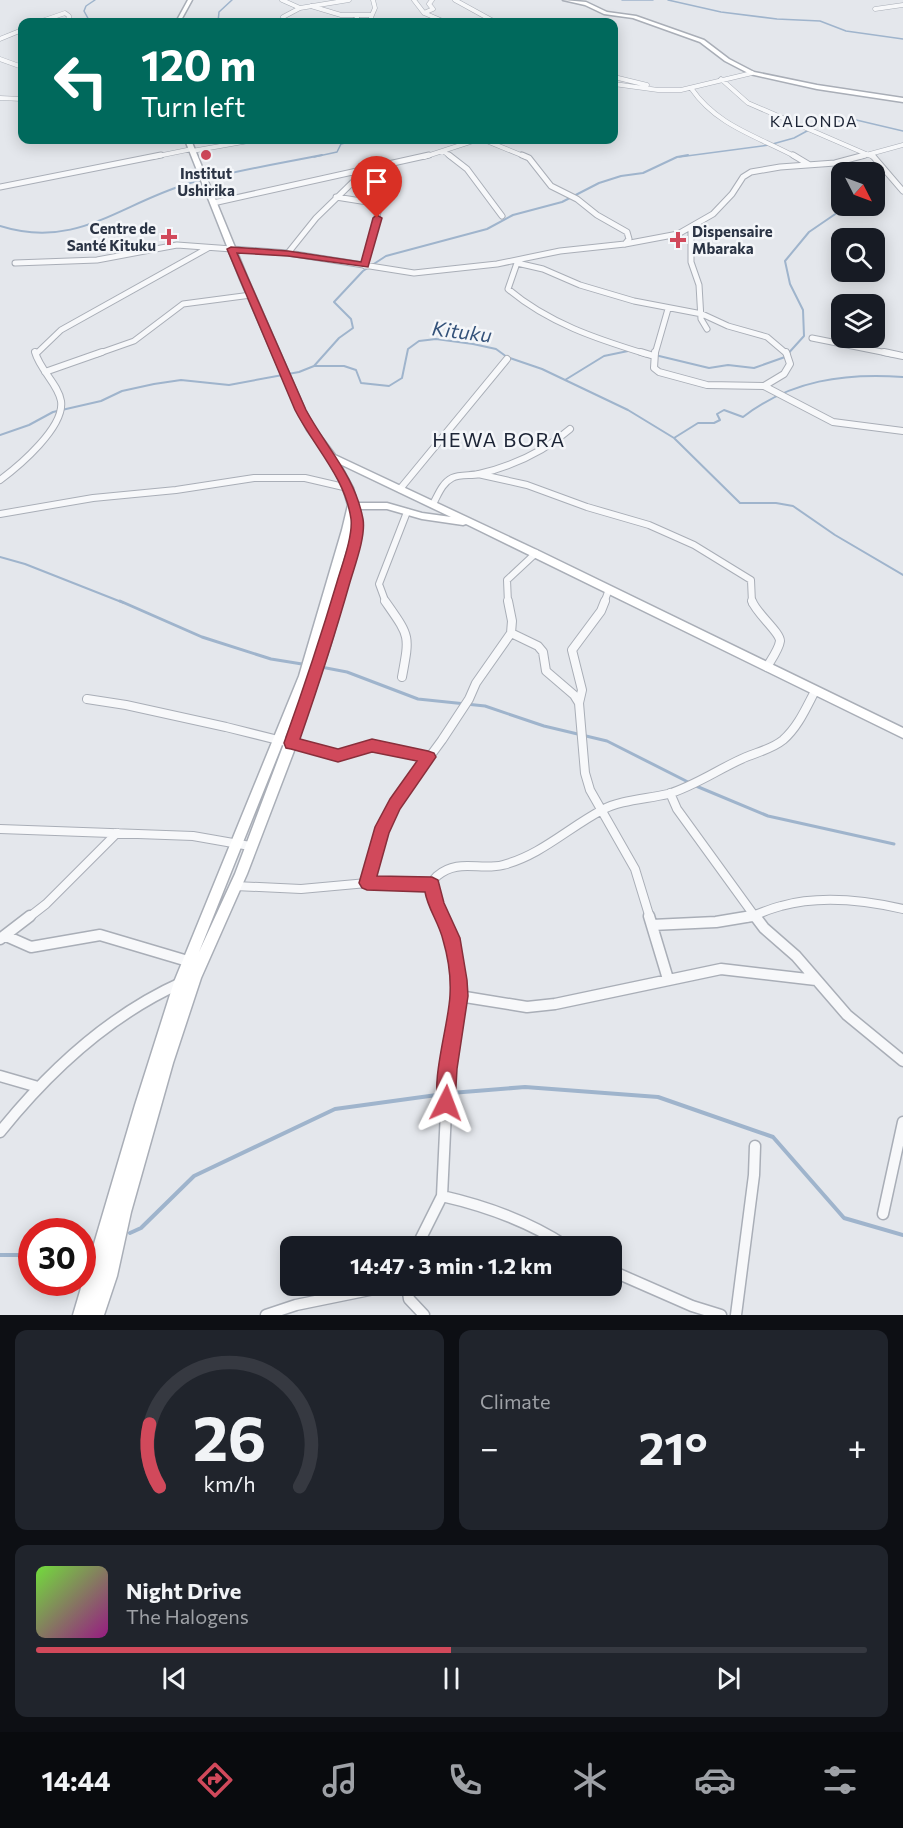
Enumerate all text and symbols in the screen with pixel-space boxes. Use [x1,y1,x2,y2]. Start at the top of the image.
text: 120 m [141,38,256,90]
icon: left [42,42,120,120]
text: Turn left [141,90,245,123]
district label: KALONDA [770,111,858,130]
marker: Institut Ushirika [199,148,213,162]
pin [351,156,402,218]
north arrow [831,162,885,216]
map controls [831,162,885,348]
place label: Institut Ushirika [177,164,235,199]
icon: arrive [360,165,393,198]
place label: Centre de Santé Kituku [67,219,156,254]
place label: Dispensaire Mbaraka [692,222,773,257]
marker: Centre de Santé Kituku [160,228,178,246]
button: search [831,228,885,282]
marker: Dispensaire Mbaraka [669,231,687,249]
button: layers [831,294,885,348]
water label: Kituku [431,315,493,347]
district label: HEWA BORA [432,427,566,451]
position arrow [414,1071,478,1135]
speed limit sign: 30 [18,1218,96,1296]
text: 14:47 · 3 min · 1.2 km [350,1252,552,1279]
text: Climate [480,1389,550,1413]
text: 26 [193,1398,266,1474]
text: 21° [639,1419,708,1474]
text: − [480,1426,499,1467]
text: + [848,1426,867,1467]
text: km/h [203,1470,256,1496]
text: Night Drive [126,1577,241,1604]
text: The Halogens [126,1604,249,1628]
icon: previous [158,1662,191,1695]
icon: pause [435,1662,468,1695]
icon: next [712,1662,745,1695]
icon: directions [194,1759,236,1801]
icon: music [319,1759,361,1801]
icon: phone [444,1759,486,1801]
icon: climate [569,1759,611,1801]
icon: car [694,1759,736,1801]
icon: filters [819,1759,861,1801]
text: 14:44 [42,1764,111,1797]

